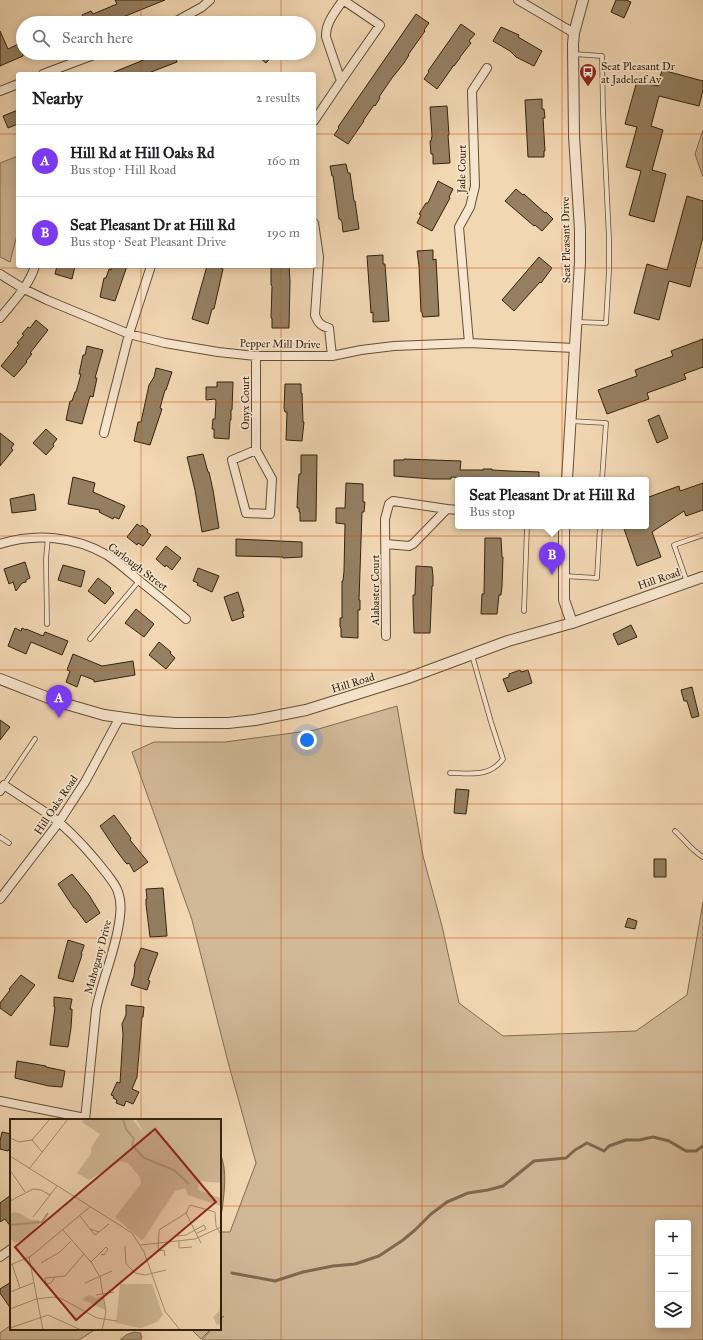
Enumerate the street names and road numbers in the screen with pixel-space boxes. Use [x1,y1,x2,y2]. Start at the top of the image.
street label: Jade Court [455,145,470,194]
street label: Seat Pleasant Drive [559,196,573,283]
street label: Pepper Mill Drive [239,337,321,351]
street label: Onyx Court [239,376,252,430]
street label: Carlough Street [106,540,171,594]
street label: Alabaster Court [369,554,382,627]
street label: Hill Road [636,565,683,592]
street label: Hill Road [330,670,377,696]
street label: Hill Oaks Road [31,772,81,837]
street label: Mahogany Drive [82,918,114,995]

